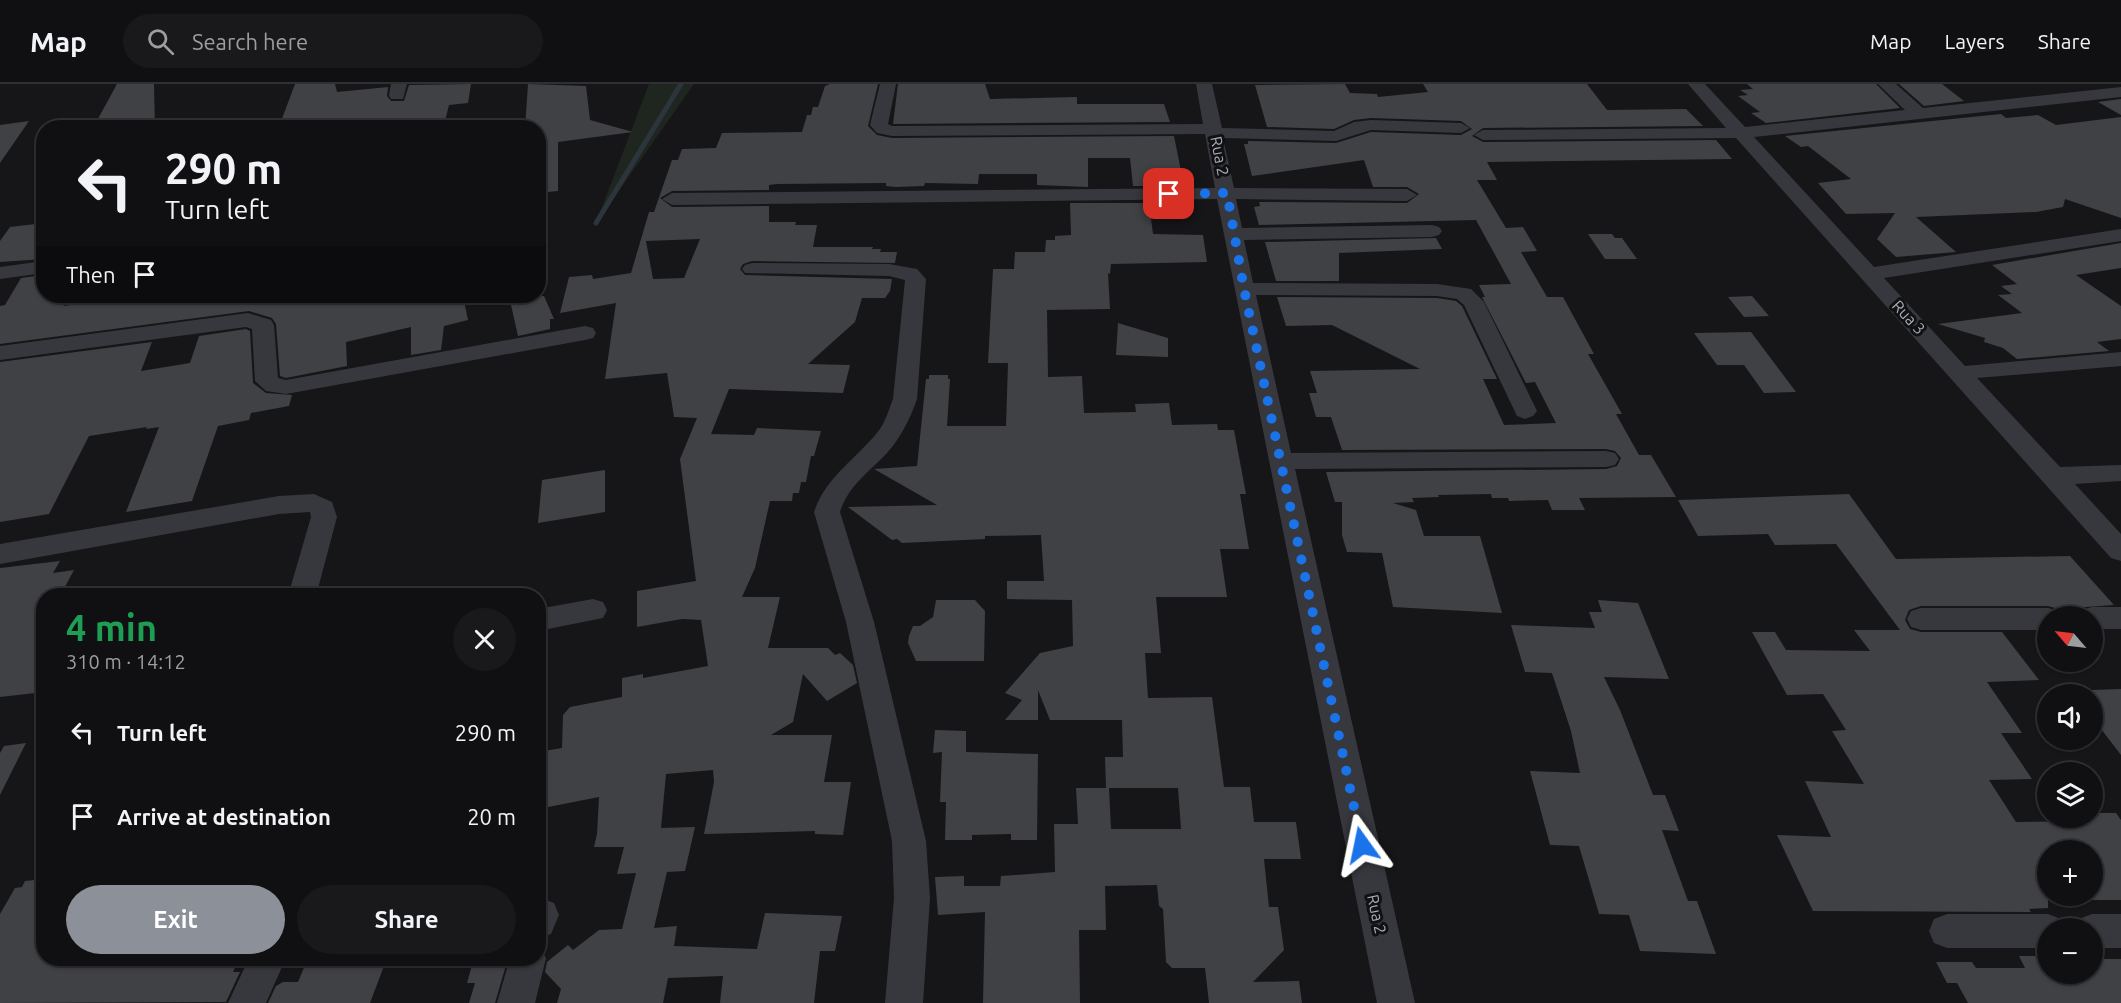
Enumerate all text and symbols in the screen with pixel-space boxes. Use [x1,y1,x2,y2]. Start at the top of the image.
search box [123,14,543,68]
icon: search [144,25,177,58]
text: Map [30,26,87,57]
text: Search here [192,29,308,54]
text: Map [1870,29,1911,53]
text: Layers [1944,29,2005,53]
text: Share [2038,29,2091,53]
street label: Rua 2 [1207,135,1233,177]
icon: left [66,144,144,222]
text: 290 m [165,145,282,192]
pin [1143,168,1194,219]
icon: arrive [1152,177,1185,210]
text: Turn left [165,194,269,224]
icon: arrive [128,258,161,291]
text: Then [66,262,116,287]
street label: Rua 3 [1889,296,1929,338]
north arrow [2037,606,2103,672]
map controls [2037,606,2103,984]
text: 4 min [66,607,157,648]
button: close [453,608,516,671]
text: 310 m · 14:12 [66,650,186,673]
button: sound [2037,684,2103,750]
icon: left [66,716,99,749]
text: Turn left [117,720,207,745]
text: 290 m [455,720,516,745]
button: layers [2037,762,2103,828]
icon: arrive [66,800,99,833]
text: Arrive at destination [117,804,331,829]
text: 20 m [467,804,516,829]
position arrow [1330,813,1394,877]
button: + [2037,840,2103,906]
button: Exit [66,885,285,954]
button: Share [297,885,516,954]
street label: Rua 2 [1364,893,1390,935]
button: − [2037,918,2103,984]

